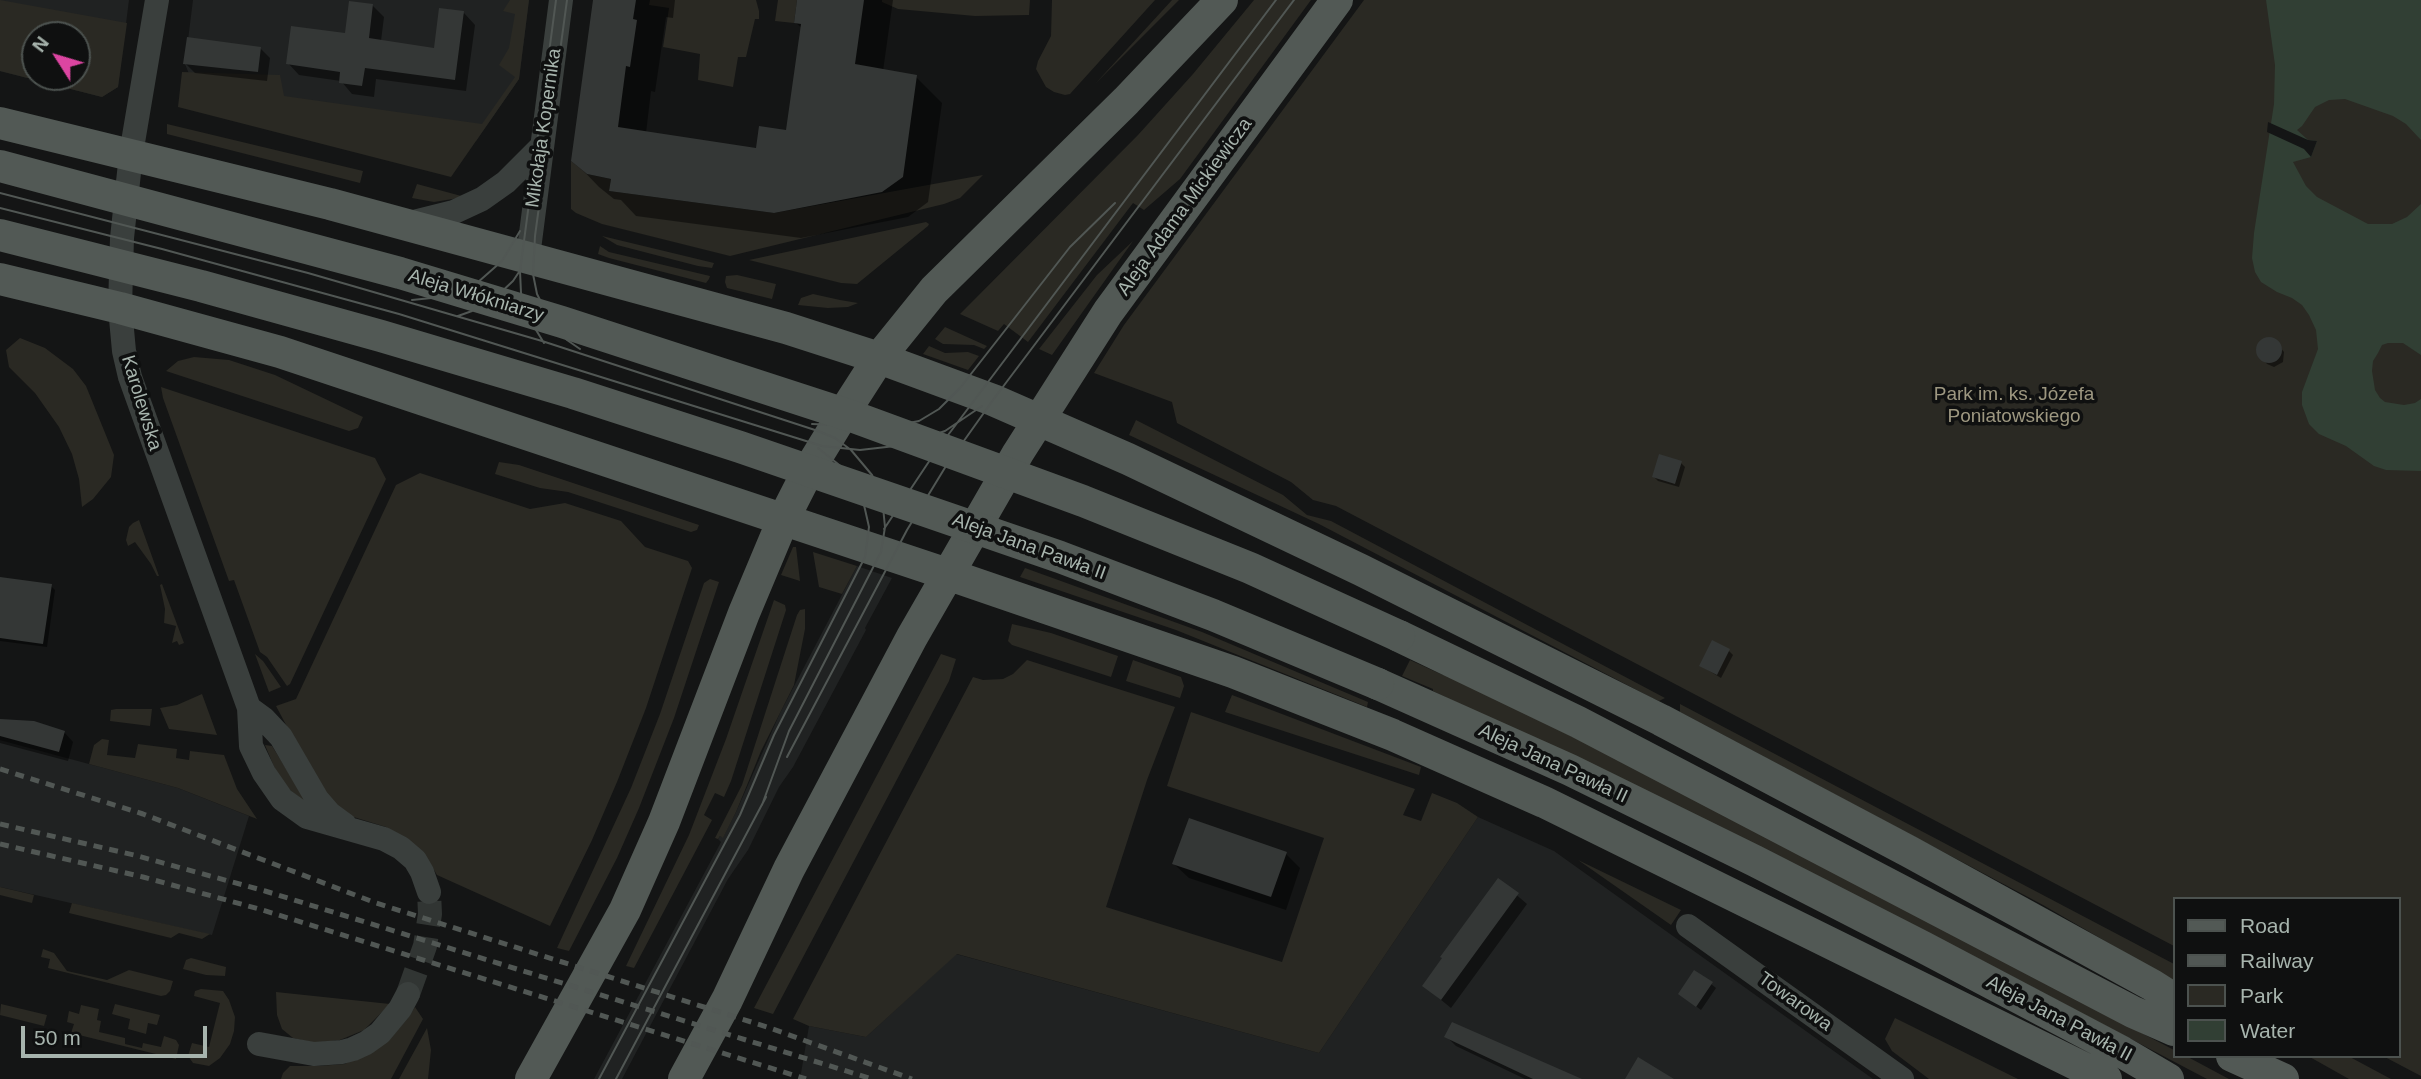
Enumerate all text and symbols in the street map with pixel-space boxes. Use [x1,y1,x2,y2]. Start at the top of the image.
north arrow [21,21,91,91]
text: N [28,32,53,56]
street label: Mikołaja Kopernika [522,47,566,209]
street label: Aleja Adama Mickiewicza [1113,114,1257,300]
street label: Aleja Włókniarzy [406,265,546,327]
street label: Karolewska [116,353,166,453]
park label: Park im. ks. Józefa Poniatowskiego [1934,384,2094,428]
street label: Aleja Jana Pawła II [949,509,1109,585]
street label: Aleja Jana Pawła II [1475,720,1631,808]
legend [2172,897,2400,1058]
text: Road [2240,914,2290,937]
text: Railway [2240,949,2314,972]
street label: Towarowa [1754,968,1836,1036]
street label: Aleja Jana Pawła II [1982,971,2136,1067]
text: Park [2240,984,2283,1007]
scale bar [24,1012,210,1056]
text: Water [2240,1019,2295,1042]
text: 50 m [34,1026,81,1049]

